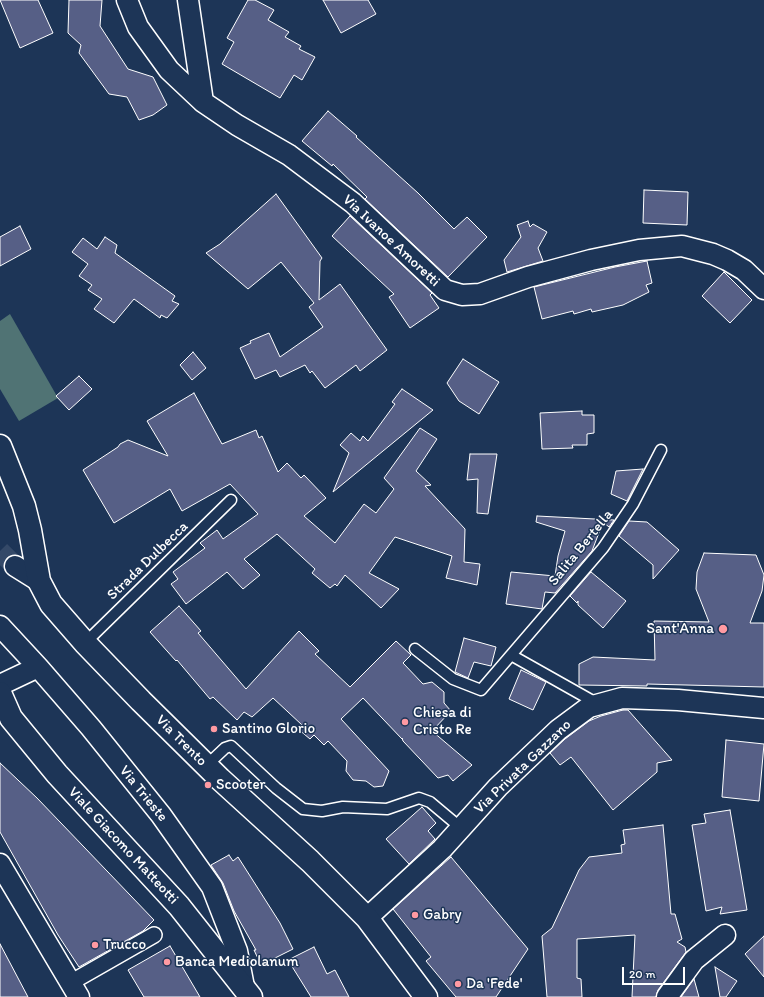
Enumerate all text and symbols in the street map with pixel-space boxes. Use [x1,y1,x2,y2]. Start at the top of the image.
street label: Via Ivanoe Amoretti [338,191,444,291]
street label: Salita Bertella [545,506,617,590]
street label: Strada Dulbecca [104,518,192,604]
place label: Sant'Anna [646,620,714,638]
marker: Sant'Anna [717,623,729,635]
place label: Chiesa di Cristo Re [413,704,472,739]
street label: Via Trento [152,712,210,770]
street label: Via Privata Gazzano [471,716,575,818]
marker: Chiesa di Cristo Re [400,717,410,727]
place label: Santino Glorio [222,720,315,738]
marker: Santino Glorio [209,724,219,734]
street label: Via Trieste [115,762,171,826]
place label: Scooter [216,776,266,794]
marker: Scooter [203,780,213,790]
street label: Viale Giacomo Matteotti [64,784,182,908]
place label: Gabry [423,906,462,924]
marker: Gabry [410,910,420,920]
place label: Trucco [103,936,146,954]
marker: Trucco [90,940,100,950]
place label: Banca Mediolanum [175,953,299,971]
marker: Banca Mediolanum [162,957,172,967]
scale bar [624,959,687,985]
text: 20 m [629,967,656,981]
place label: Da 'Fede' [466,975,523,993]
marker: Da 'Fede' [453,979,463,989]

